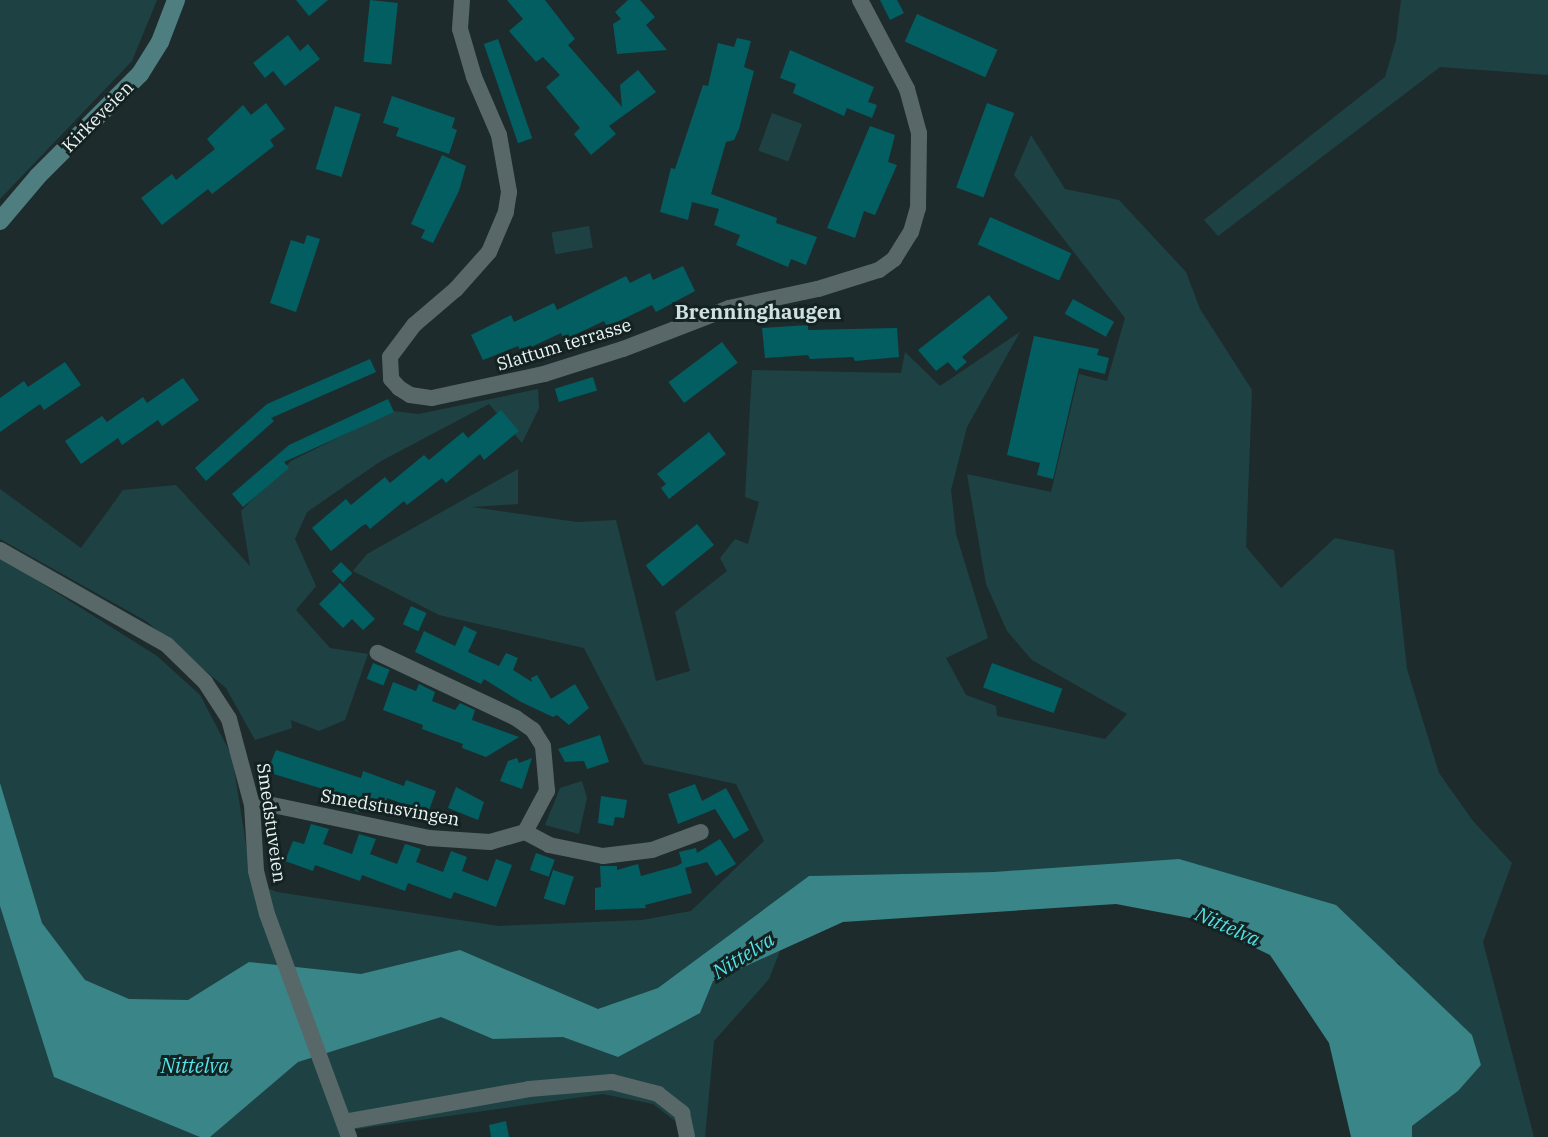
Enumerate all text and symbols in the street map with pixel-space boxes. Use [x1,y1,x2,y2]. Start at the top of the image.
street label: Kirkeveien [58,77,138,157]
district label: Brenninghaugen [675,299,841,323]
street label: Slattum terrasse [494,314,634,376]
street label: Smedstuveien [252,762,290,884]
street label: Smedstusvingen [319,785,461,831]
water label: Nittelva [1192,901,1264,951]
water label: Nittelva [708,927,778,983]
water label: Nittelva [161,1053,229,1077]

